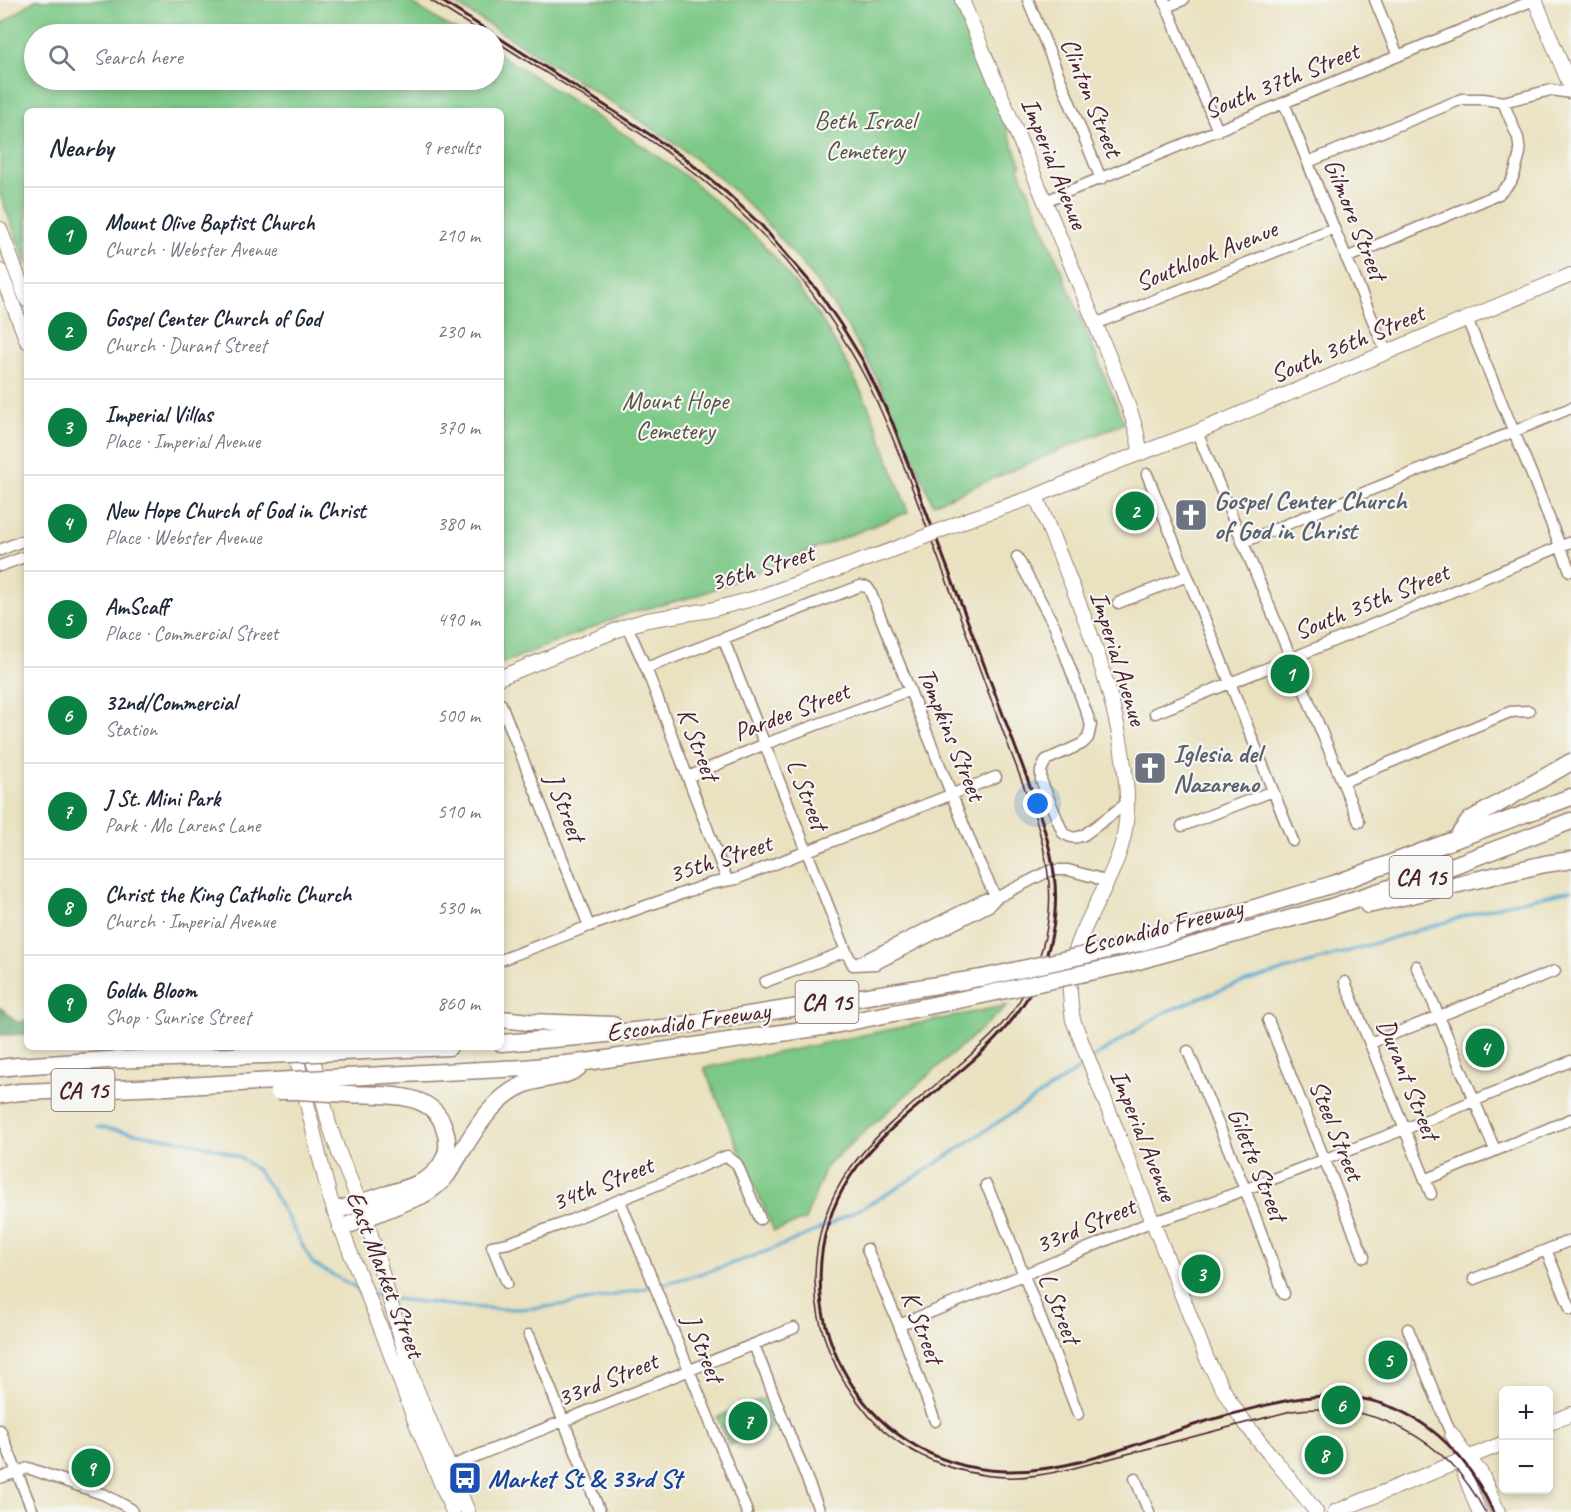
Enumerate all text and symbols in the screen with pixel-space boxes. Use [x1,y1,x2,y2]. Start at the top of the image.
search box [24,24,504,90]
street label: Clinton Street [1053,33,1131,164]
street label: South 37th Street [1199,34,1366,126]
icon: search [45,41,78,74]
text: Search here [93,43,183,71]
street label: Imperial Avenue [1013,93,1096,235]
park label: Beth Israel Cemetery [814,104,920,167]
text: Nearby [48,131,113,164]
text: 9 results [421,135,480,160]
street label: Gilmore Street [1316,154,1396,288]
text: Mount Olive Baptist Church [105,209,315,237]
street label: Southlook Avenue [1130,211,1284,299]
text: 1 [63,223,72,248]
text: 210 m [437,223,480,248]
text: Church · Webster Avenue [105,237,276,262]
street label: South 36th Street [1265,295,1431,391]
text: Gospel Center Church of God [105,305,321,333]
text: 2 [63,319,72,344]
text: 230 m [437,319,480,344]
text: Church · Durant Street [105,333,267,358]
park label: Mount Hope Cemetery [622,384,731,447]
text: Imperial Villas [105,401,213,429]
text: 3 [63,415,72,440]
text: 370 m [437,415,480,440]
text: Place · Imperial Avenue [105,429,260,454]
place label: Gospel Center Church of God in Christ [1214,484,1408,547]
pin: 2 [1116,488,1154,534]
text: New Hope Church of God in Christ [105,497,366,525]
church icon: Gospel Center Church of God in Christ [1173,497,1209,533]
text: 4 [63,511,72,536]
text: 380 m [437,511,480,536]
text: Place · Webster Avenue [105,525,261,550]
street label: 36th Street [707,535,820,599]
street label: South 35th Street [1289,555,1456,647]
street label: Imperial Avenue [1082,587,1155,731]
text: AmScaff [105,593,168,621]
text: 5 [63,607,72,632]
text: 490 m [437,607,480,632]
text: Place · Commercial Street [105,621,278,646]
pin: 1 [1270,652,1310,696]
street label: Tompkins Street [910,663,994,808]
street label: Pardee Street [729,673,856,749]
text: 32nd/Commercial [105,689,237,717]
text: 6 [63,703,72,728]
text: 500 m [437,703,480,728]
street label: K Street [670,703,729,788]
text: Station [105,717,157,742]
place label: Iglesia del Nazareno [1173,737,1266,800]
church icon: Iglesia del Nazareno [1132,750,1168,786]
street label: L Street [779,754,837,838]
street label: J Street [537,767,595,849]
text: J St. Mini Park [105,785,220,813]
your location [1023,789,1052,818]
text: 7 [63,799,72,824]
text: 510 m [437,799,480,824]
text: Park · Mc Larens Lane [105,813,260,838]
street label: 35th Street [665,826,778,891]
road number: CA 15 [1390,856,1452,898]
text: Christ the King Catholic Church [105,881,352,909]
street label: Escondido Freeway [1078,890,1248,962]
text: 8 [63,895,72,920]
text: 530 m [437,895,480,920]
text: Church · Imperial Avenue [105,909,275,934]
text: Goldn Bloom [105,977,197,1005]
road number: CA 15 [796,981,858,1023]
text: 9 [63,991,72,1016]
text: 860 m [437,991,480,1016]
street label: Escondido Freeway [604,993,774,1049]
text: Shop · Sunrise Street [105,1005,251,1030]
street label: Durant Street [1369,1014,1449,1148]
pin: 4 [1466,1026,1504,1070]
street label: Imperial Avenue [1102,1065,1185,1207]
road number: CA 15 [52,1069,115,1111]
street label: Steel Street [1301,1075,1372,1187]
street label: Gilette Street [1220,1103,1296,1229]
street label: 34th Street [547,1147,660,1219]
street label: East Market Street [339,1186,433,1365]
street label: 33rd Street [1030,1189,1142,1261]
pin: 3 [1182,1252,1220,1296]
street label: L Street [1030,1268,1090,1352]
street label: K Street [894,1286,953,1371]
street label: J Street [674,1308,733,1390]
pin: 5 [1368,1338,1408,1382]
street label: 33rd Street [552,1344,664,1415]
pin: 6 [1322,1382,1360,1428]
map controls [1499,1386,1553,1494]
button: + [1499,1386,1553,1440]
pin: 7 [728,1398,768,1444]
pin: 8 [1304,1432,1344,1478]
button: − [1499,1440,1553,1494]
pin: 9 [72,1446,110,1490]
bus stop icon: Market St & 33rd St [447,1460,483,1496]
place label: Market St & 33rd St [488,1462,686,1495]

